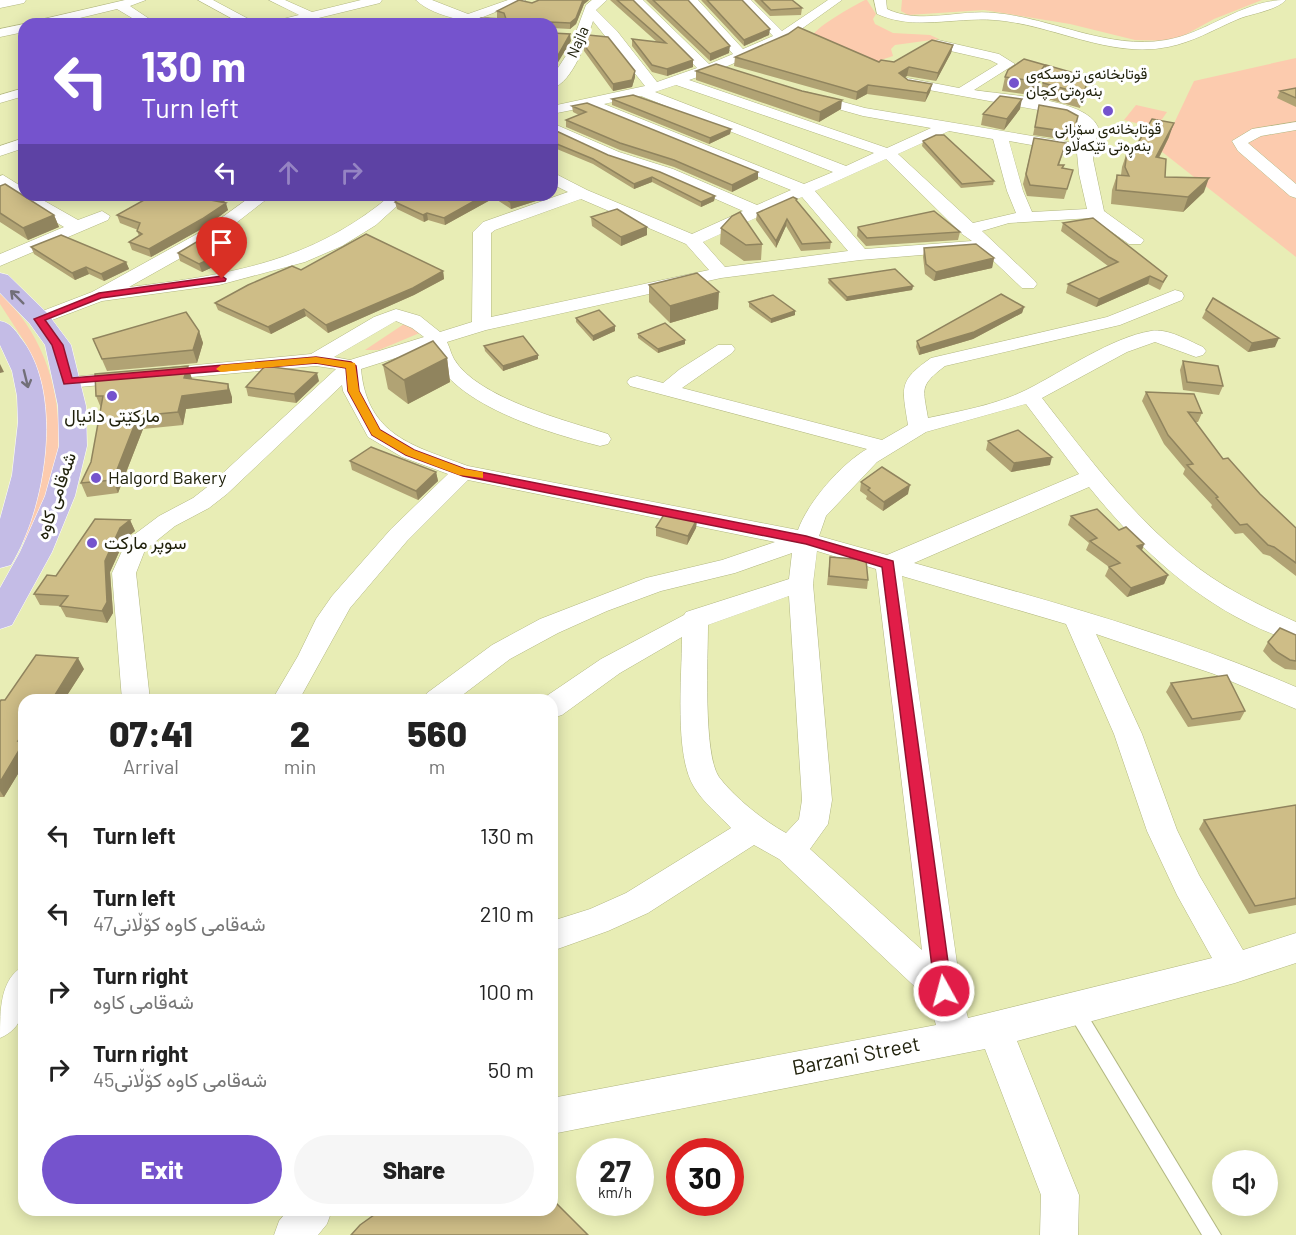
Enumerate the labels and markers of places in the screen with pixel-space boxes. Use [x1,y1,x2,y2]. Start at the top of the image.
place label: قوتابخانەی تروسکەی بنەڕەتی کچان [1026,64,1147,103]
marker: قوتابخانەی تروسکەی بنەڕەتی کچان [1007,76,1021,90]
marker: قوتابخانەی سۆرانی بنەڕەتی تێکەڵاو [1101,104,1115,118]
place label: قوتابخانەی سۆرانی بنەڕەتی تێکەڵاو [1055,119,1162,158]
pin [196,217,247,279]
marker: مارکێتی دانیال [105,389,119,403]
place label: مارکێتی دانیال [64,404,160,427]
place label: Halgord Bakery [108,466,226,488]
marker: Halgord Bakery [89,471,103,485]
place label: سوپر مارکت [104,531,187,555]
marker: سوپر مارکت [85,536,99,550]

